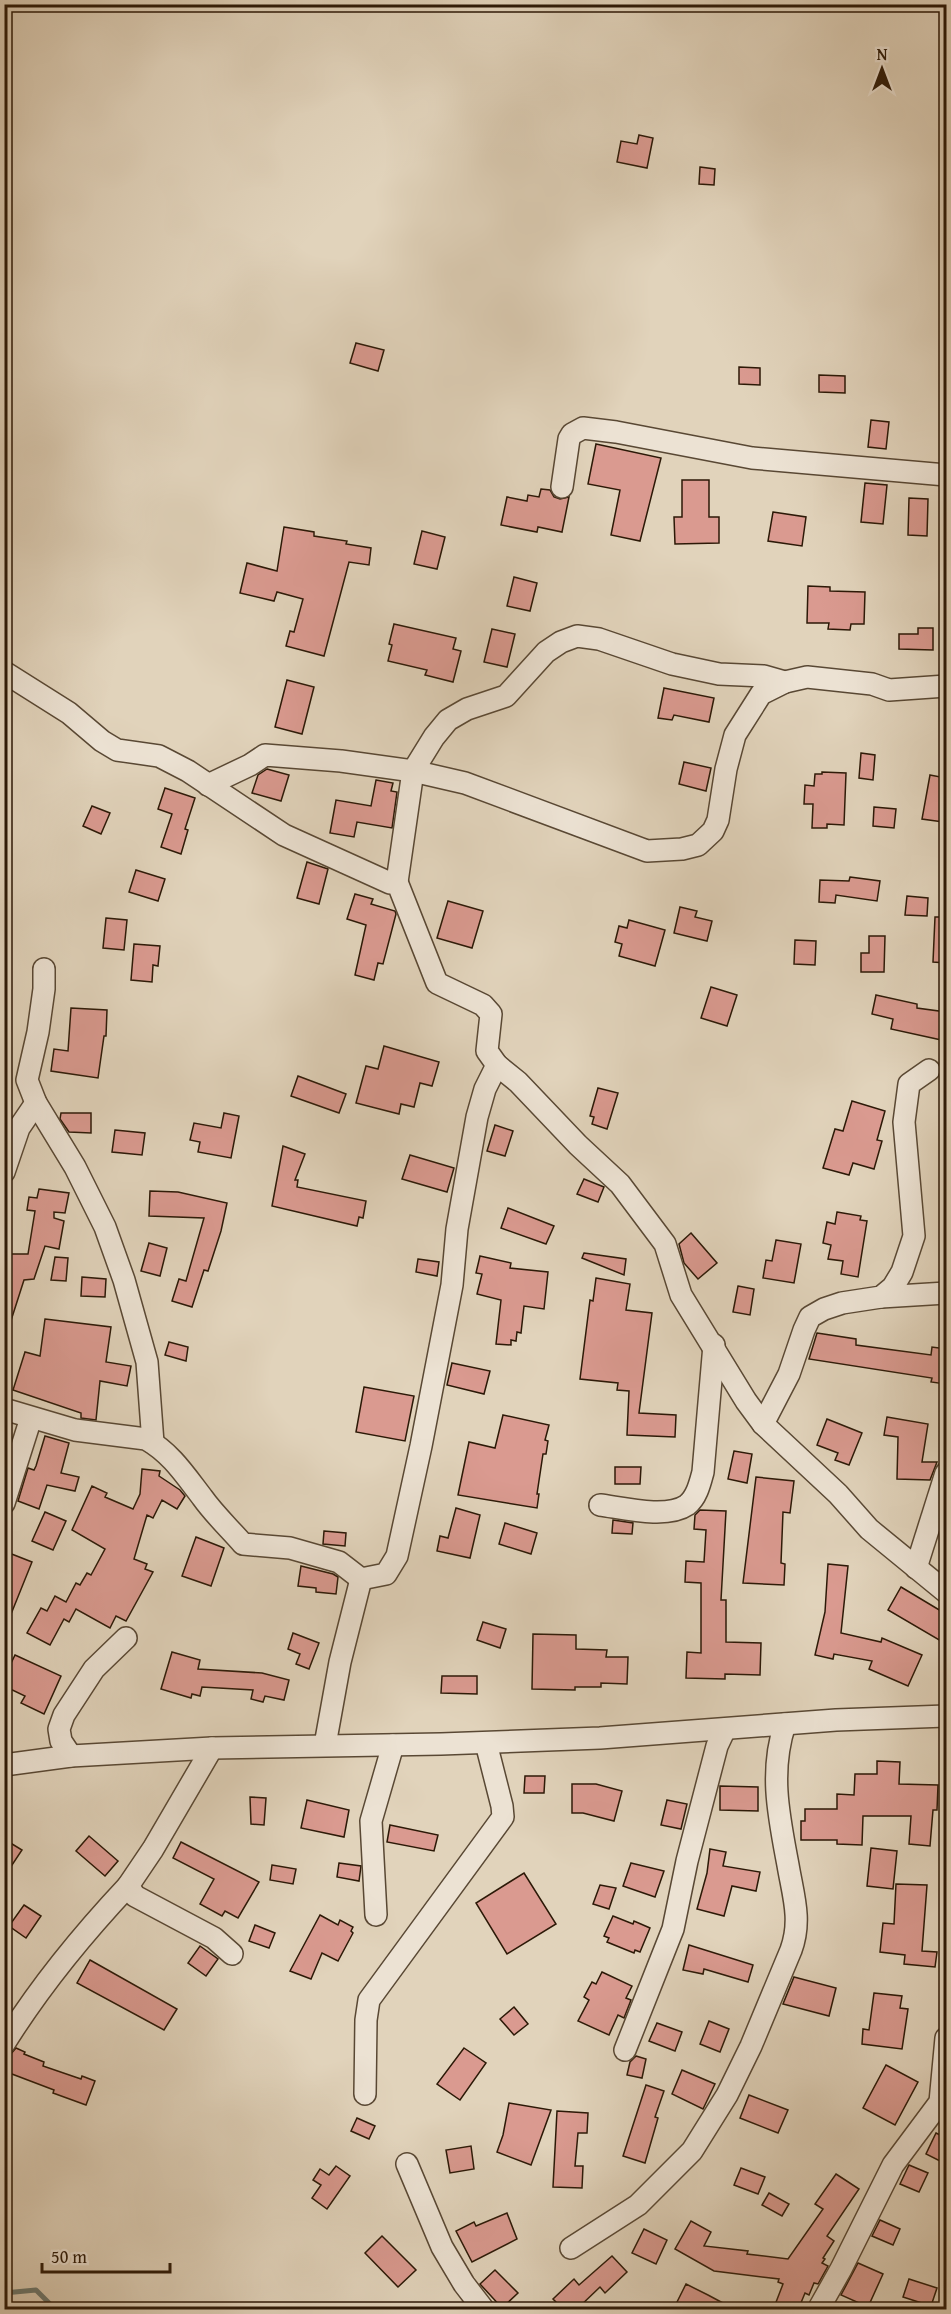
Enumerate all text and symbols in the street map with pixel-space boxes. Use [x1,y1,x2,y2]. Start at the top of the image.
north arrow [852,39,912,99]
text: N [877,42,888,66]
scale bar [42,2236,170,2274]
text: 50 m [51,2243,87,2270]

